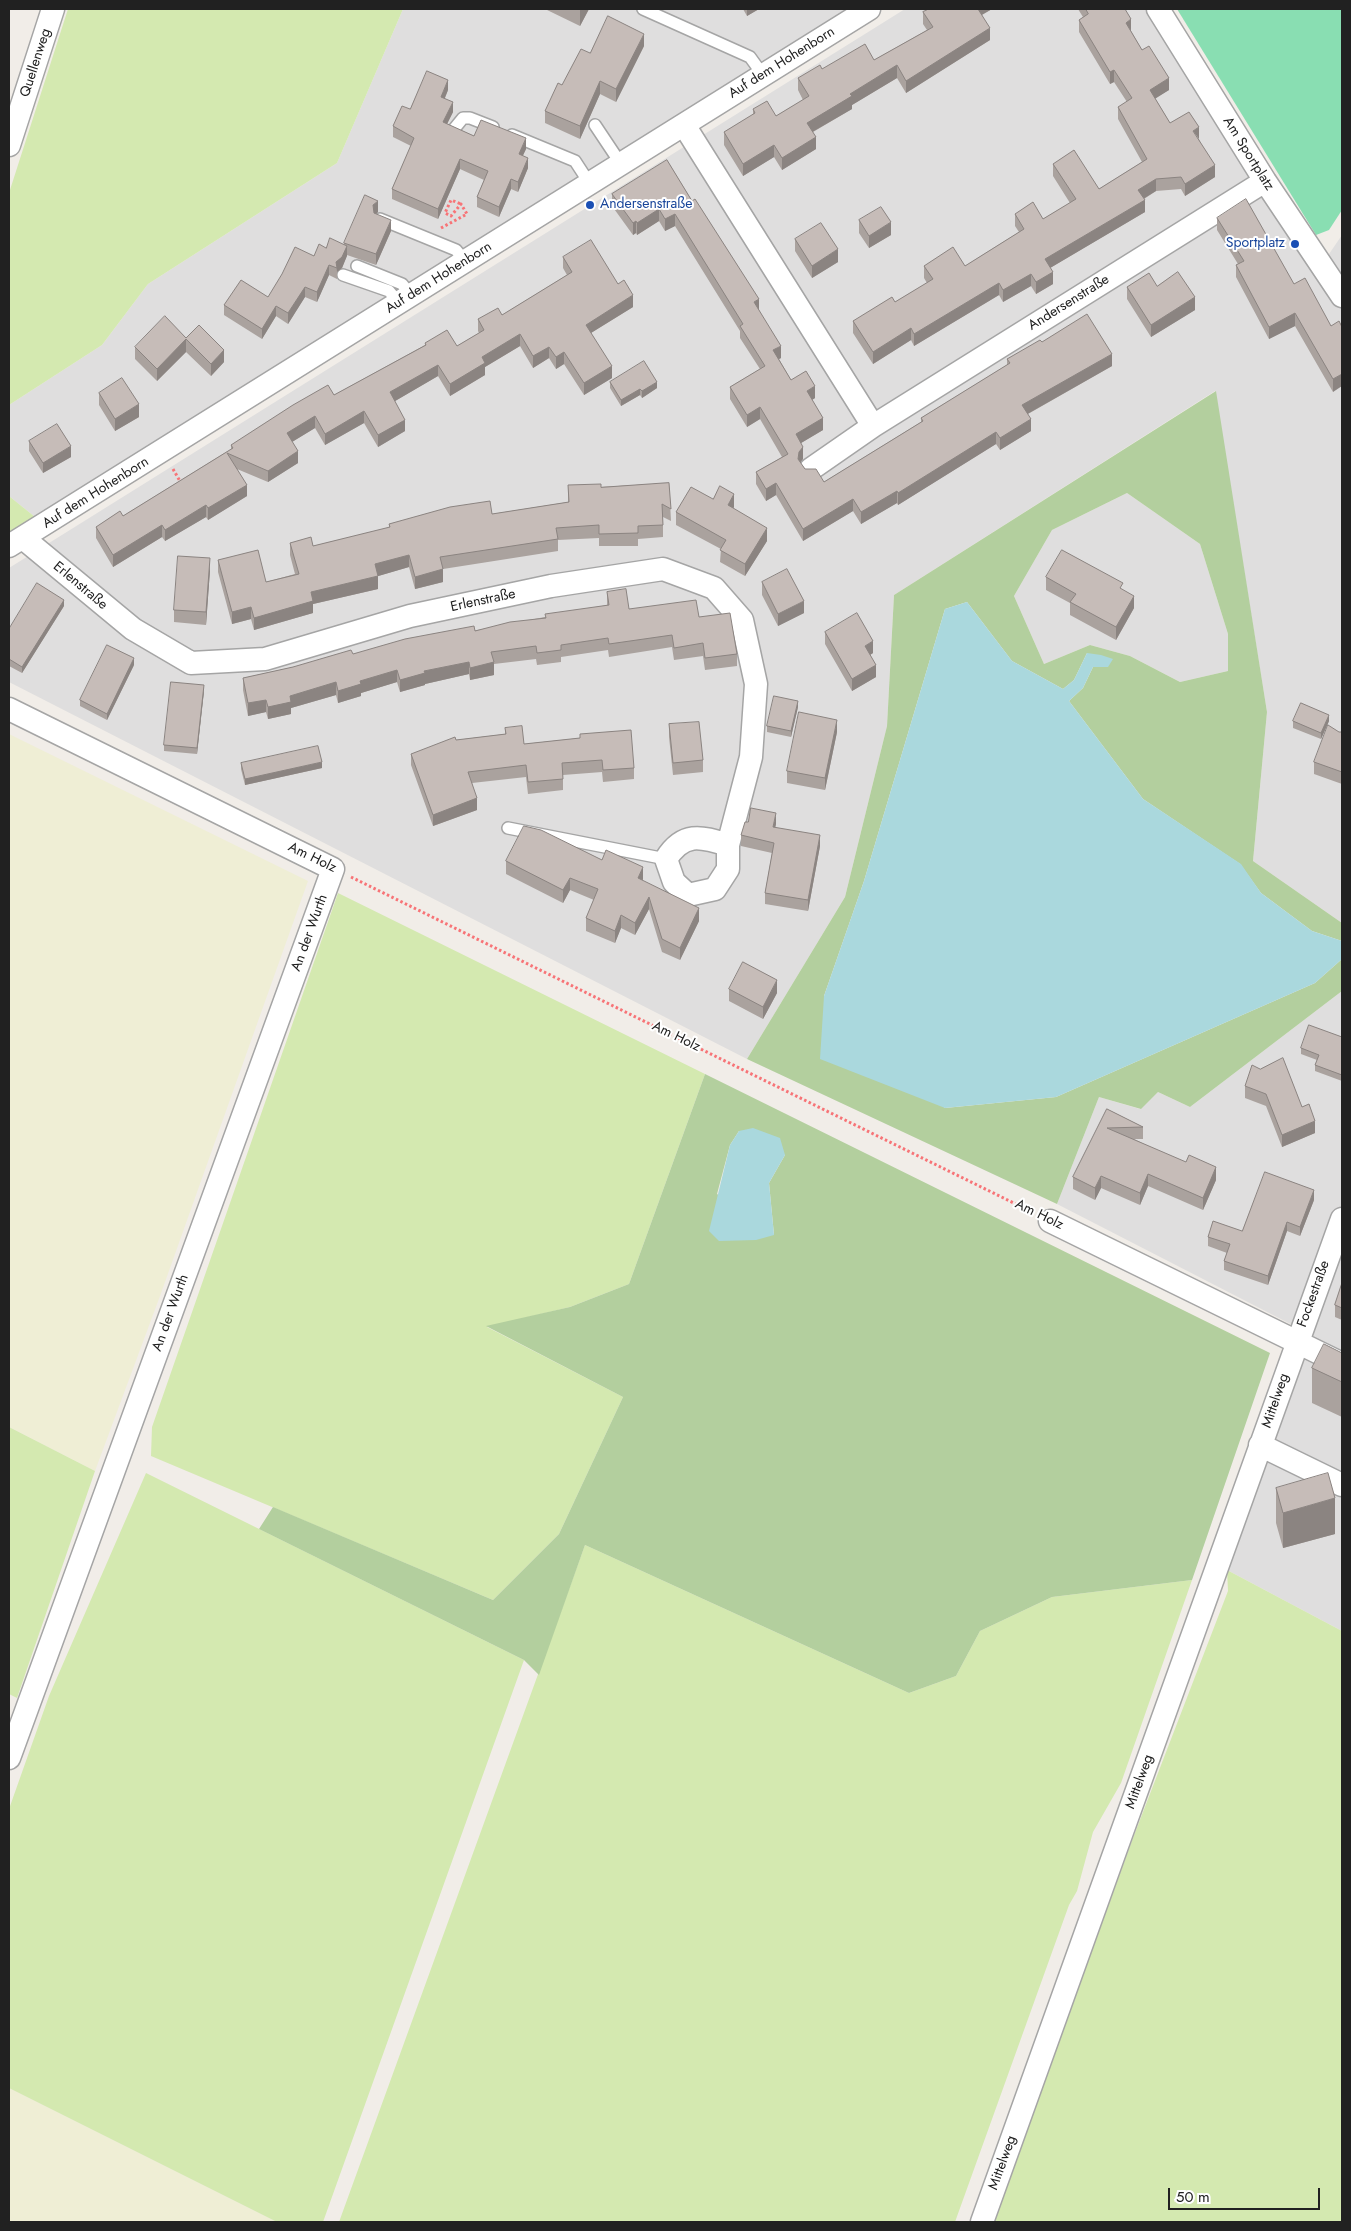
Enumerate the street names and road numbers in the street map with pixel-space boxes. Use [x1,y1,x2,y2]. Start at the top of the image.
street label: Auf dem Hohenborn [726,24,838,102]
street label: Quellenweg [17,27,55,99]
street label: Am Sportplatz [1219,114,1277,194]
street label: Auf dem Hohenborn [383,239,495,317]
street label: Andersenstraße [1025,271,1113,335]
street label: Auf dem Hohenborn [40,454,152,532]
street label: Erlenstraße [49,558,111,614]
street label: Erlenstraße [449,586,517,616]
street label: Am Holz [285,839,339,877]
street label: An der Wurth [288,892,332,974]
street label: Am Holz [649,1018,703,1056]
street label: Am Holz [1012,1196,1066,1234]
street label: Fockestraße [1294,1258,1334,1330]
street label: An der Wurth [149,1272,193,1354]
street label: Mittelweg [1259,1371,1293,1431]
street label: Mittelweg [1122,1753,1158,1811]
street label: Mittelweg [985,2134,1021,2192]

